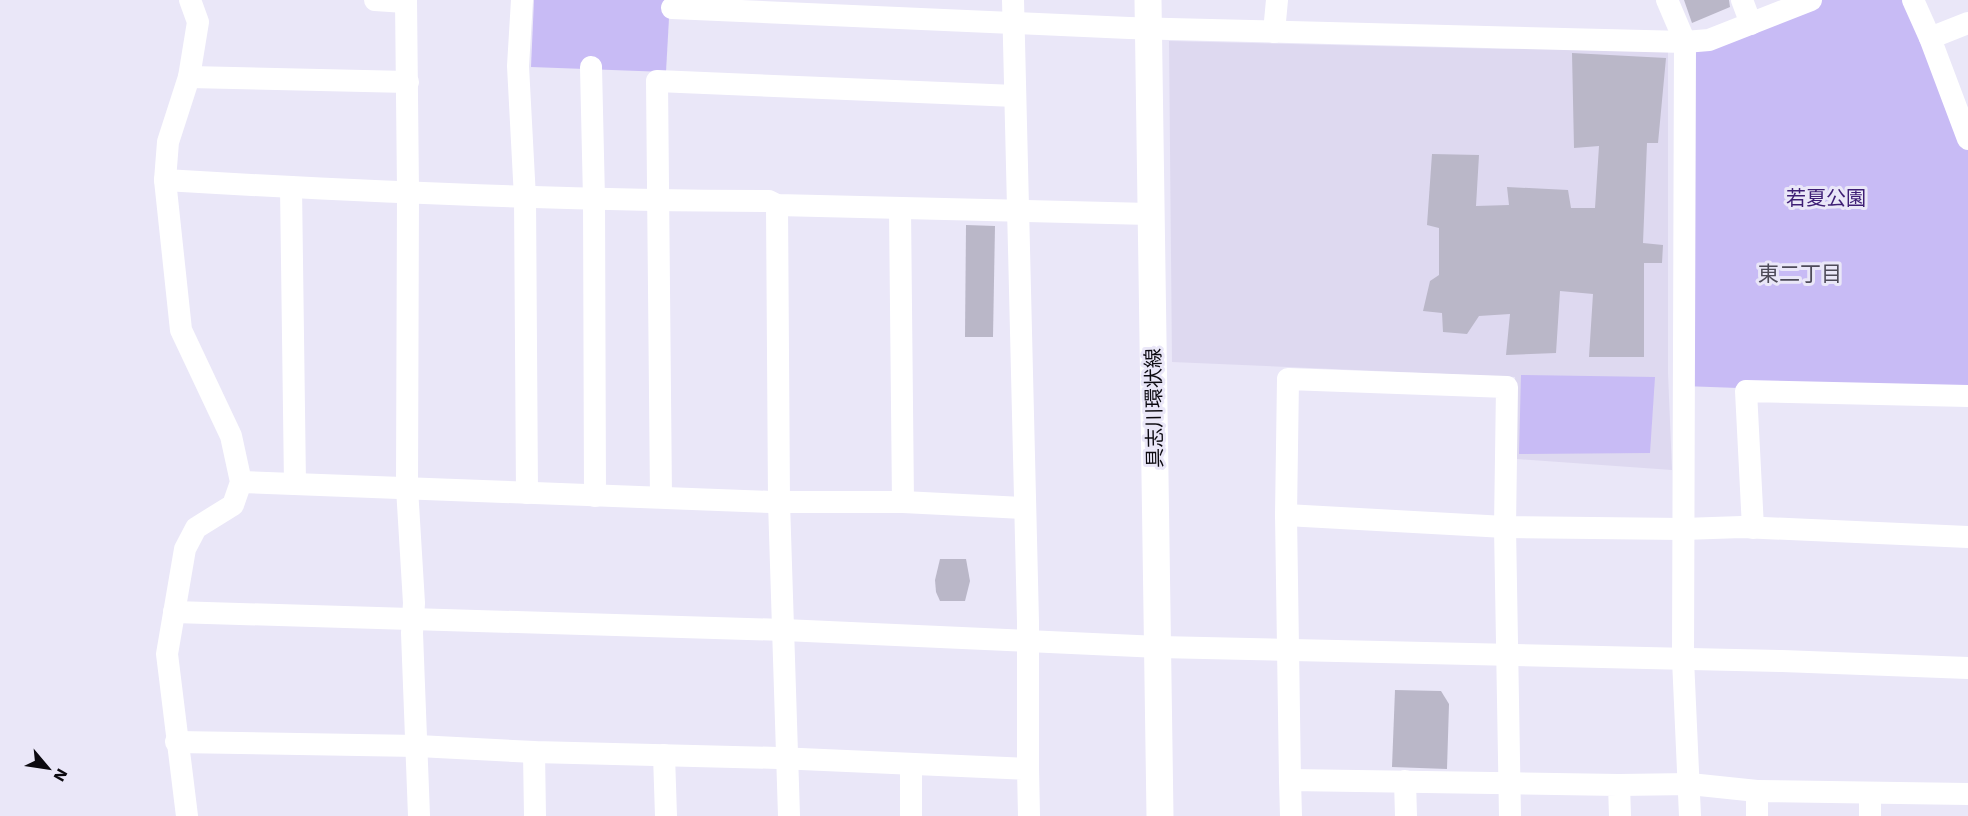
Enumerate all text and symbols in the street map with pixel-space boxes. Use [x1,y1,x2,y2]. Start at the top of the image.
park label: 若夏公園 [1786,186,1866,210]
district label: 東二丁目 [1758,261,1842,286]
street label: 具志川環状線 [1141,348,1167,468]
north arrow [18,738,78,798]
text: N [49,765,72,785]

